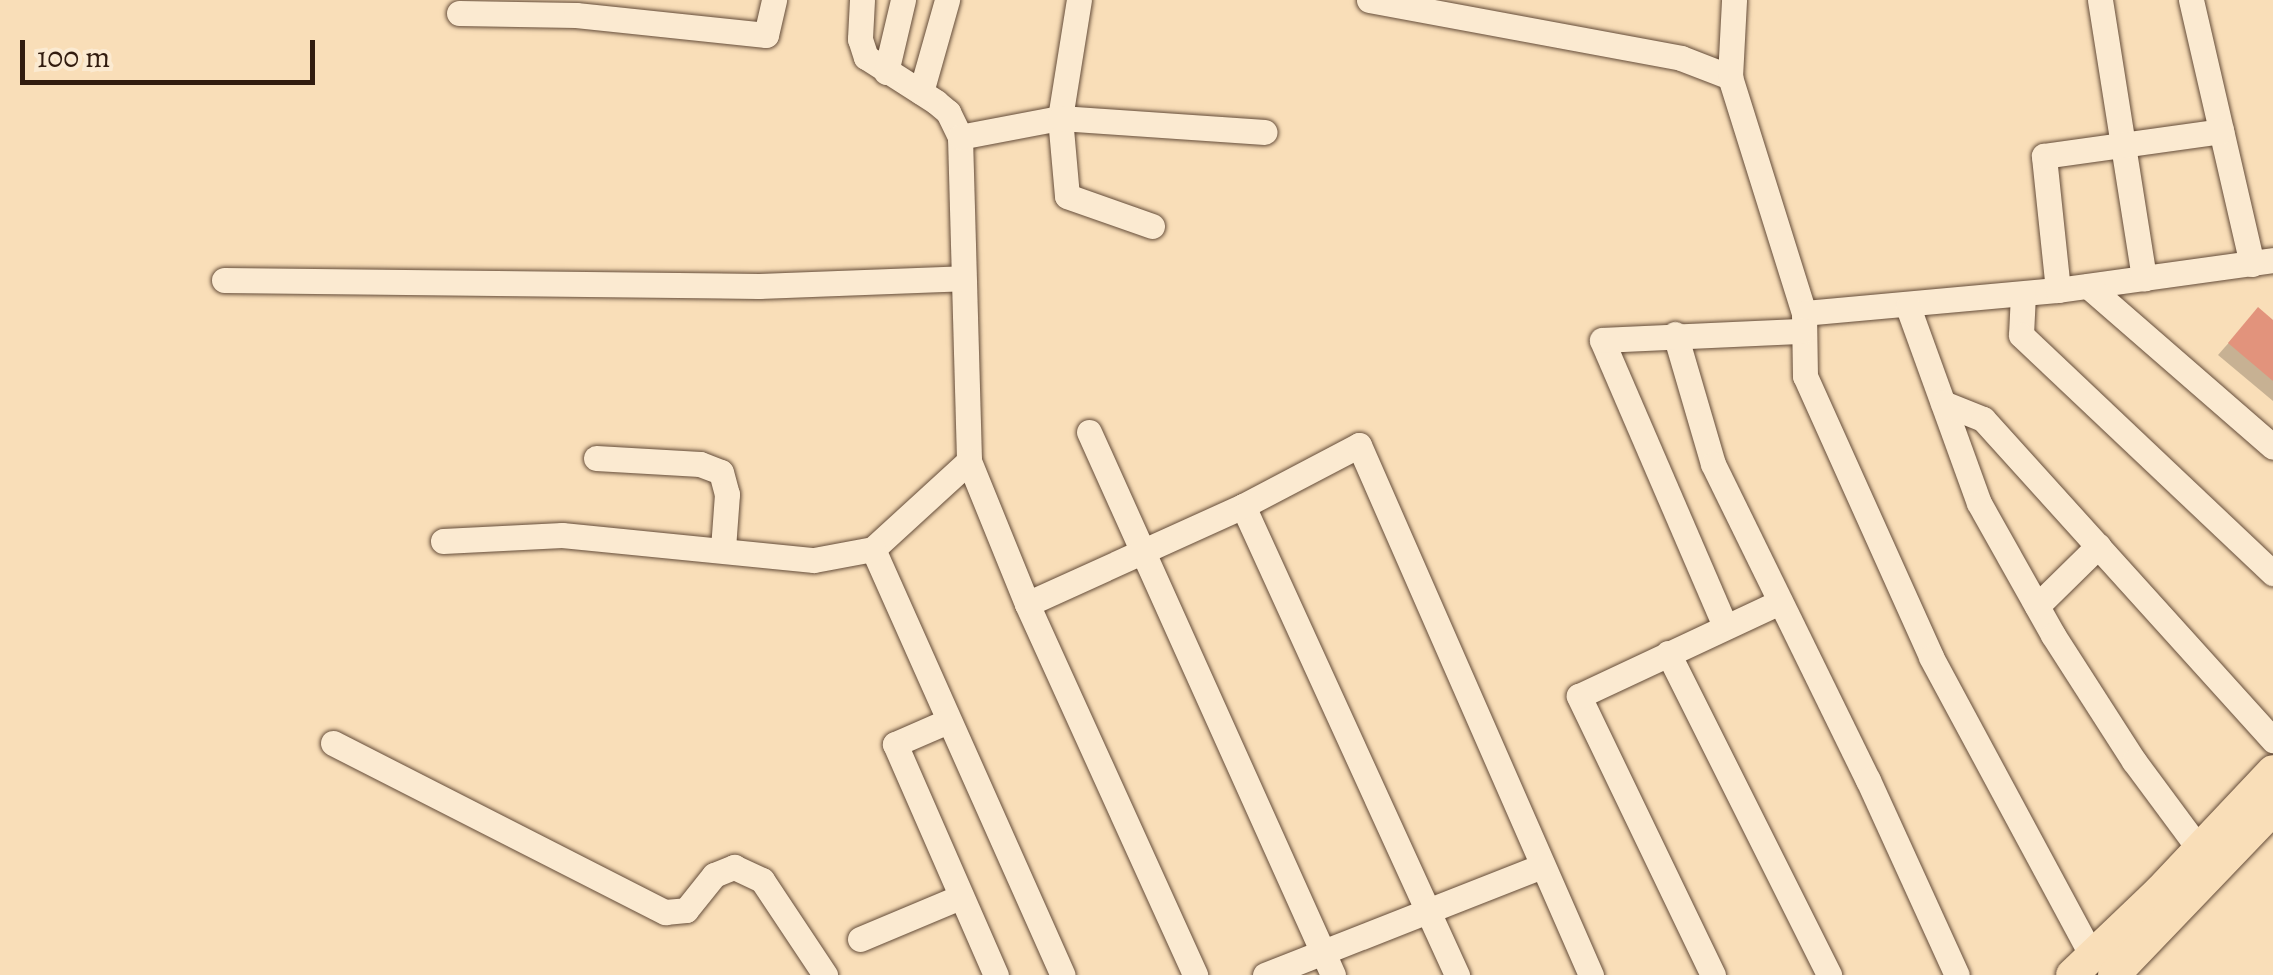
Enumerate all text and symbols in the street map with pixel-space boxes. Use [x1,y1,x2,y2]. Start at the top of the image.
scale bar [25,20,320,82]
text: 100 m [37,37,110,77]

